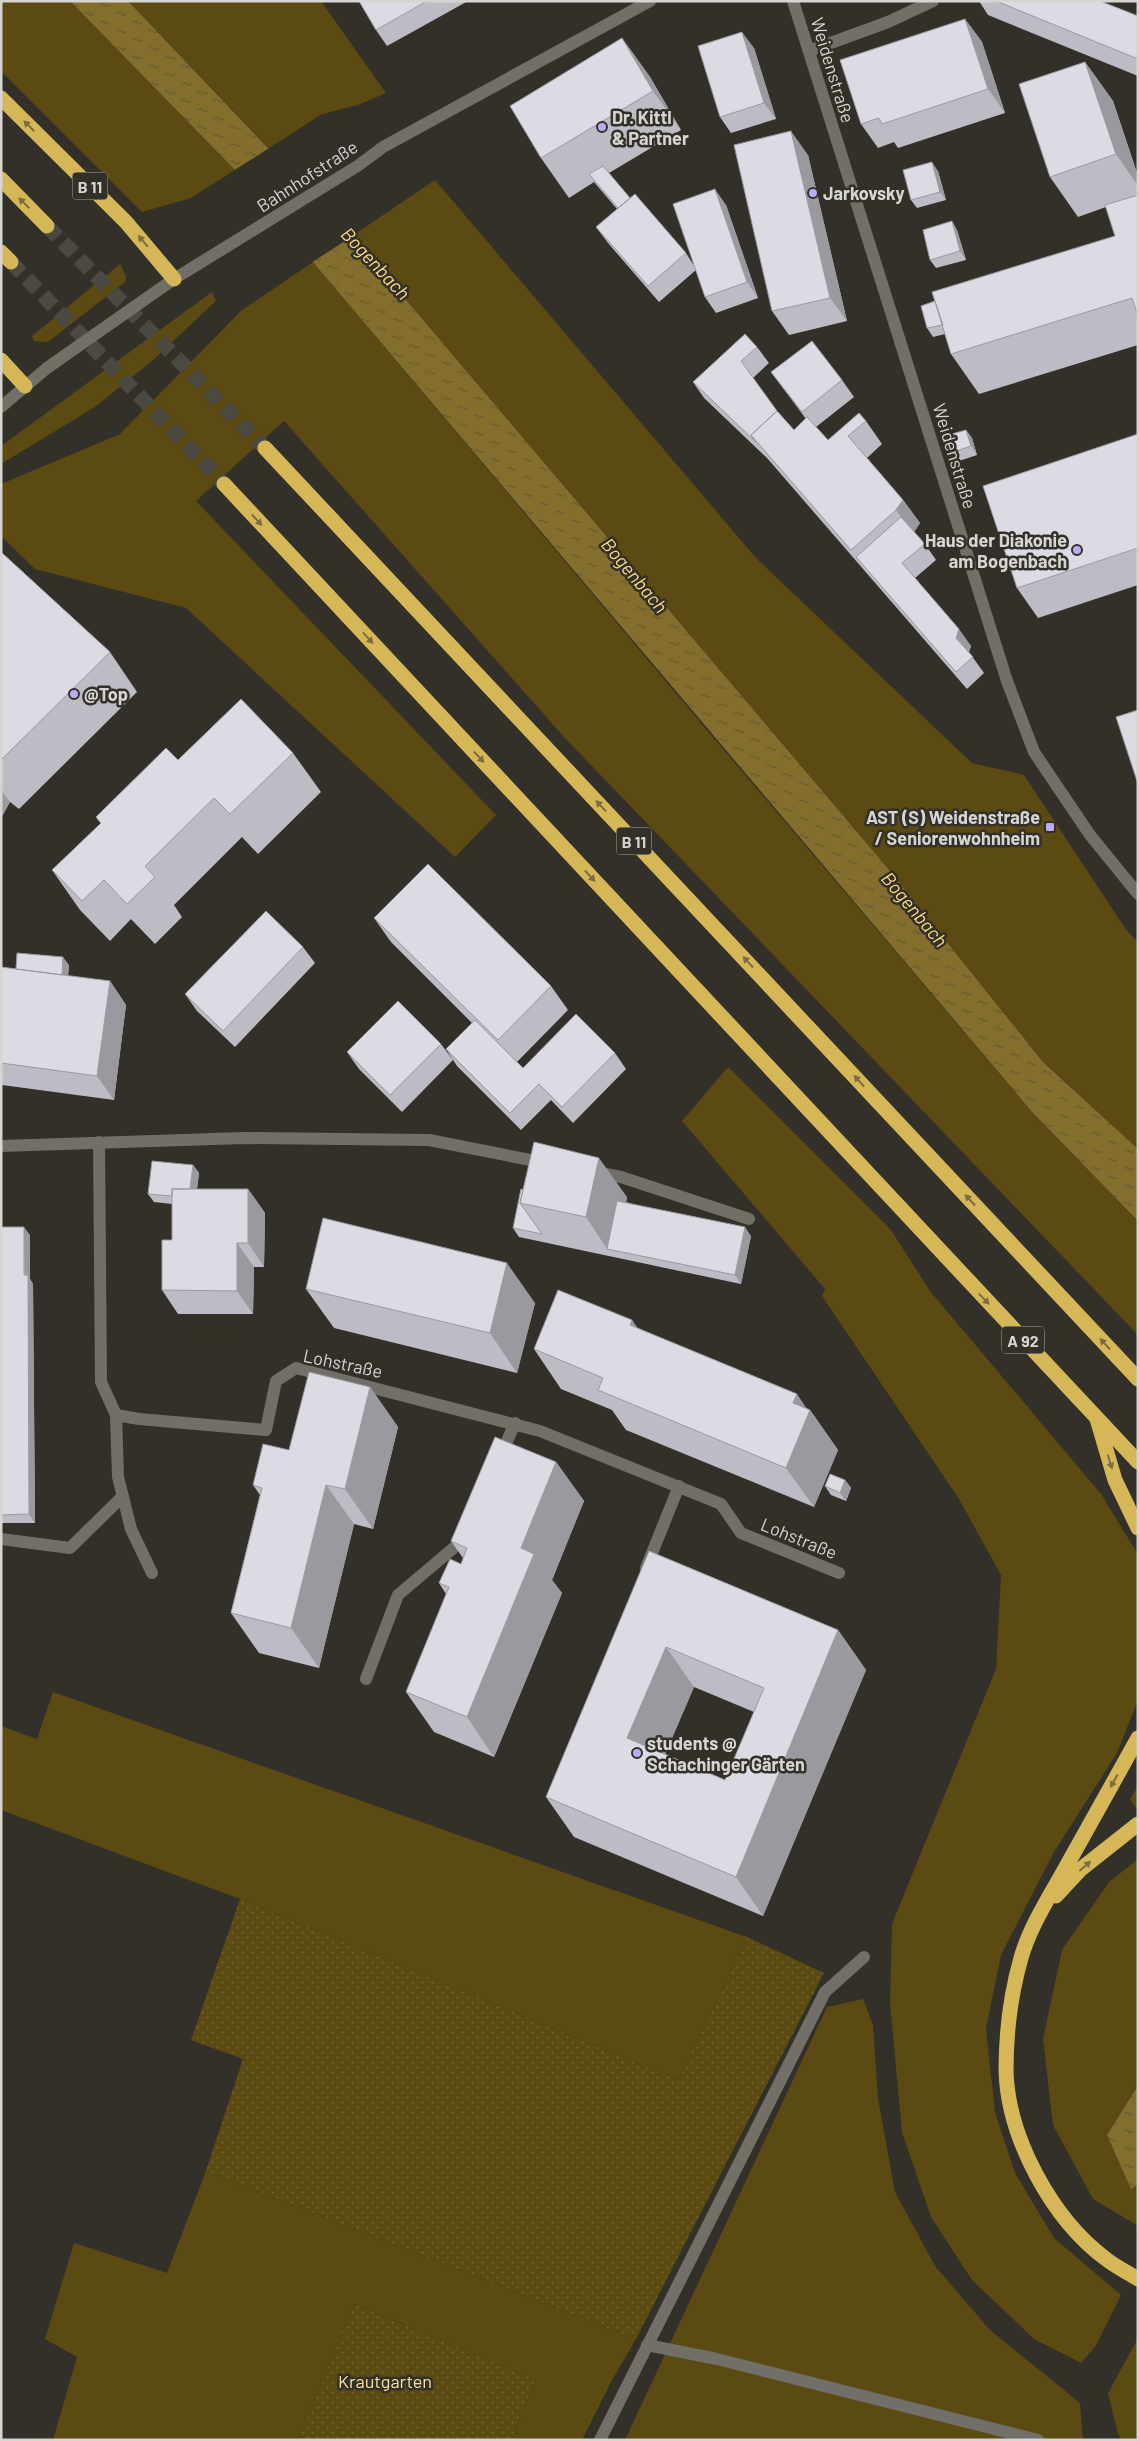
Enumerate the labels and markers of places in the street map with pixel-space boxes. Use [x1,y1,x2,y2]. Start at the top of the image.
place label: Dr. Kittl & Partner [612,106,689,149]
marker: Dr. Kittl & Partner [596,121,608,133]
place label: Jarkovsky [823,182,905,204]
marker: Jarkovsky [807,187,819,199]
place label: Haus der Diakonie am Bogenbach [925,529,1067,572]
marker: Haus der Diakonie am Bogenbach [1071,544,1083,556]
place label: @Top [84,683,128,705]
marker: @Top [68,688,80,700]
place label: AST (S) Weidenstraße / Seniorenwohnheim [866,806,1040,849]
marker: AST (S) Weidenstraße / Seniorenwohnheim [1044,821,1056,833]
place label: students @ Schachinger Gärten [647,1732,805,1775]
marker: students @ Schachinger Gärten [631,1747,643,1759]

